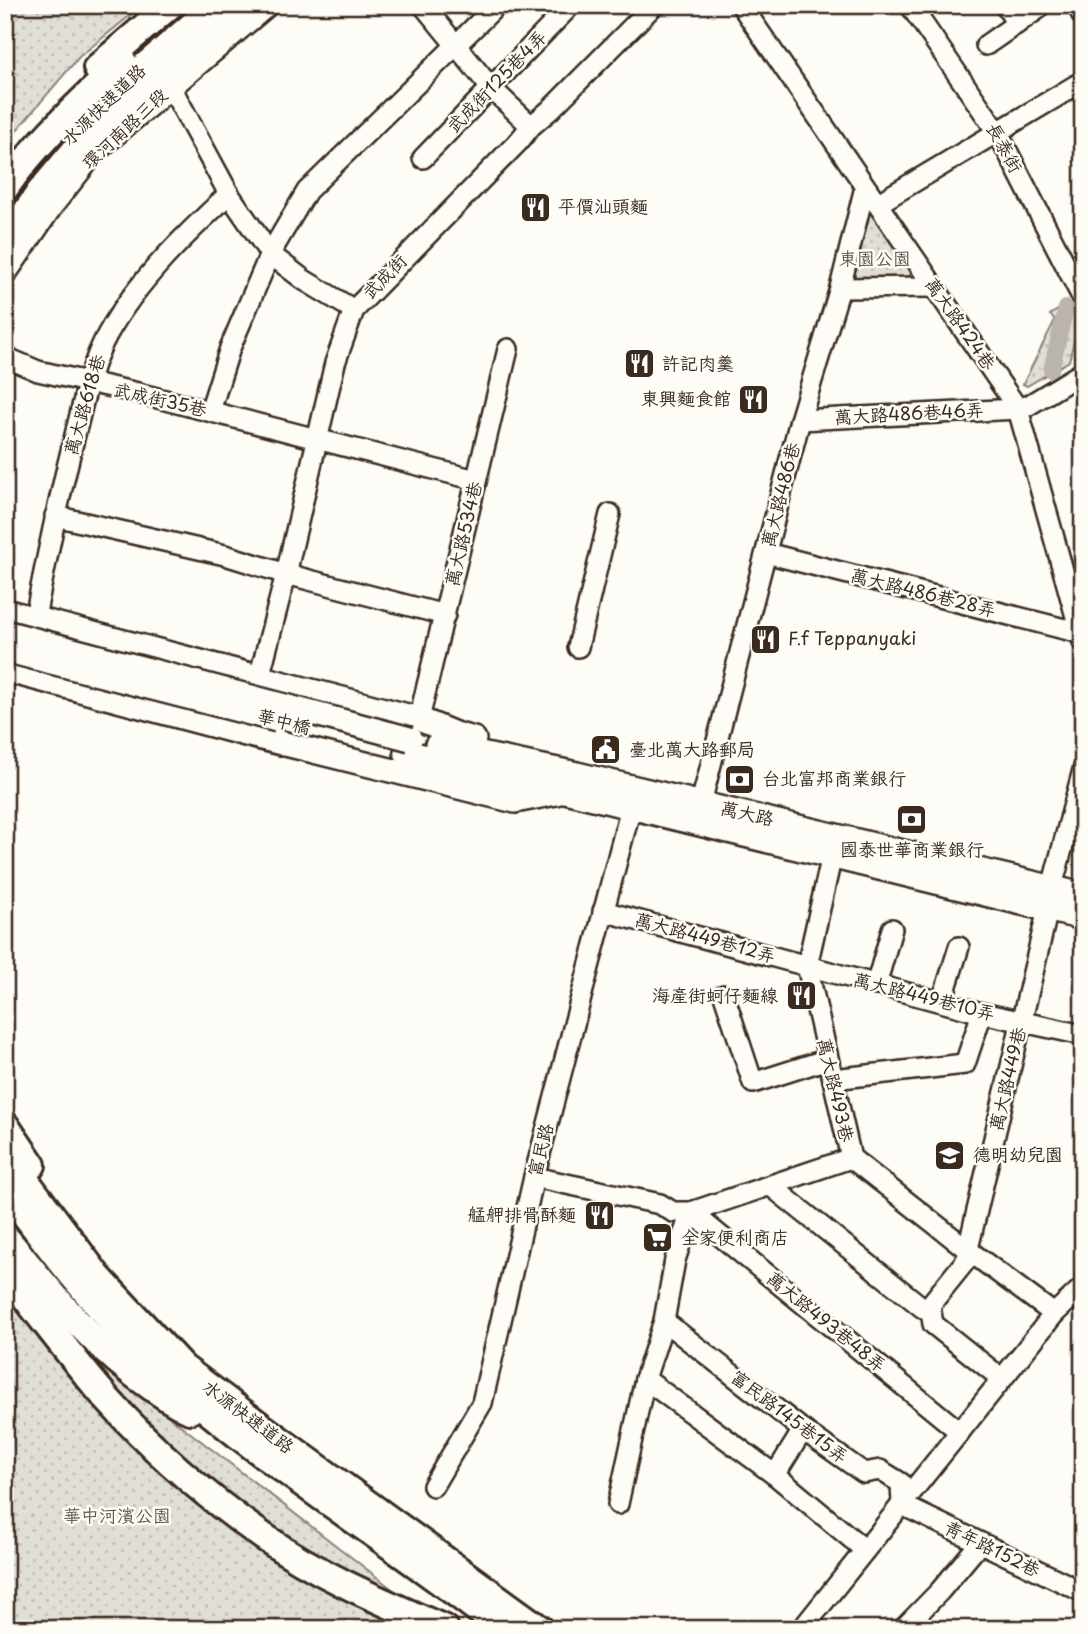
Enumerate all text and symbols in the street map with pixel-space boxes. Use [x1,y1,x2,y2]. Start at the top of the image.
street label: 武成街125巷4弄 [440,23,552,138]
street label: 水源快速道路 [55,57,151,151]
street label: 環河南路三段 [75,81,173,175]
street label: 長泰街 [980,117,1030,177]
restaurant icon: 平價汕頭麵 [518,190,552,224]
place label: 平價汕頭麵 [558,192,648,219]
park label: 東園公園 [839,244,911,271]
street label: 武成街 [355,247,412,305]
street label: 萬大路424巷 [919,271,1003,375]
restaurant icon: 許記肉羹 [622,347,656,381]
place label: 許記肉羹 [662,349,734,376]
street label: 萬大路618巷 [56,351,111,458]
street label: 武成街35巷 [111,375,210,422]
restaurant icon: 東興麵食館 [737,382,771,416]
place label: 東興麵食館 [641,384,731,411]
street label: 萬大路486巷46弄 [833,395,984,430]
street label: 萬大路486巷 [753,439,806,550]
street label: 萬大路534巷 [437,478,488,589]
street label: 萬大路486巷28弄 [848,560,999,623]
restaurant icon: F.f Teppanyaki [748,622,782,656]
place label: F.f Teppanyaki [788,624,916,651]
street label: 華中橋 [255,701,314,740]
public building icon: 臺北萬大路郵局 [589,733,623,767]
place label: 臺北萬大路郵局 [629,735,755,762]
bank icon: 台北富邦商業銀行 [722,762,756,796]
place label: 台北富邦商業銀行 [762,764,906,791]
street label: 萬大路 [718,793,777,832]
bank icon: 國泰世華商業銀行 [895,802,929,836]
place label: 國泰世華商業銀行 [840,835,984,862]
street label: 萬大路449巷12弄 [632,905,779,968]
street label: 萬大路449巷10弄 [851,965,998,1026]
restaurant icon: 海產街蚵仔麵線 [784,979,818,1013]
place label: 海產街蚵仔麵線 [652,981,778,1008]
street label: 萬大路449巷 [981,1024,1032,1133]
street label: 萬大路493巷 [811,1035,862,1144]
street label: 富民路 [520,1120,559,1179]
school or university icon: 德明幼兒園 [933,1138,967,1172]
place label: 德明幼兒園 [973,1140,1063,1167]
restaurant icon: 艋舺排骨酥麵 [582,1198,616,1232]
place label: 艋舺排骨酥麵 [468,1200,576,1227]
supermarket icon: 全家便利商店 [641,1221,675,1255]
place label: 全家便利商店 [681,1223,789,1250]
street label: 萬大路493巷48弄 [761,1264,893,1378]
street label: 富民路145巷15弄 [726,1363,854,1469]
street label: 水源快速道路 [198,1373,300,1459]
park label: 華中河濱公園 [63,1501,171,1528]
street label: 青年路152巷 [940,1513,1045,1583]

